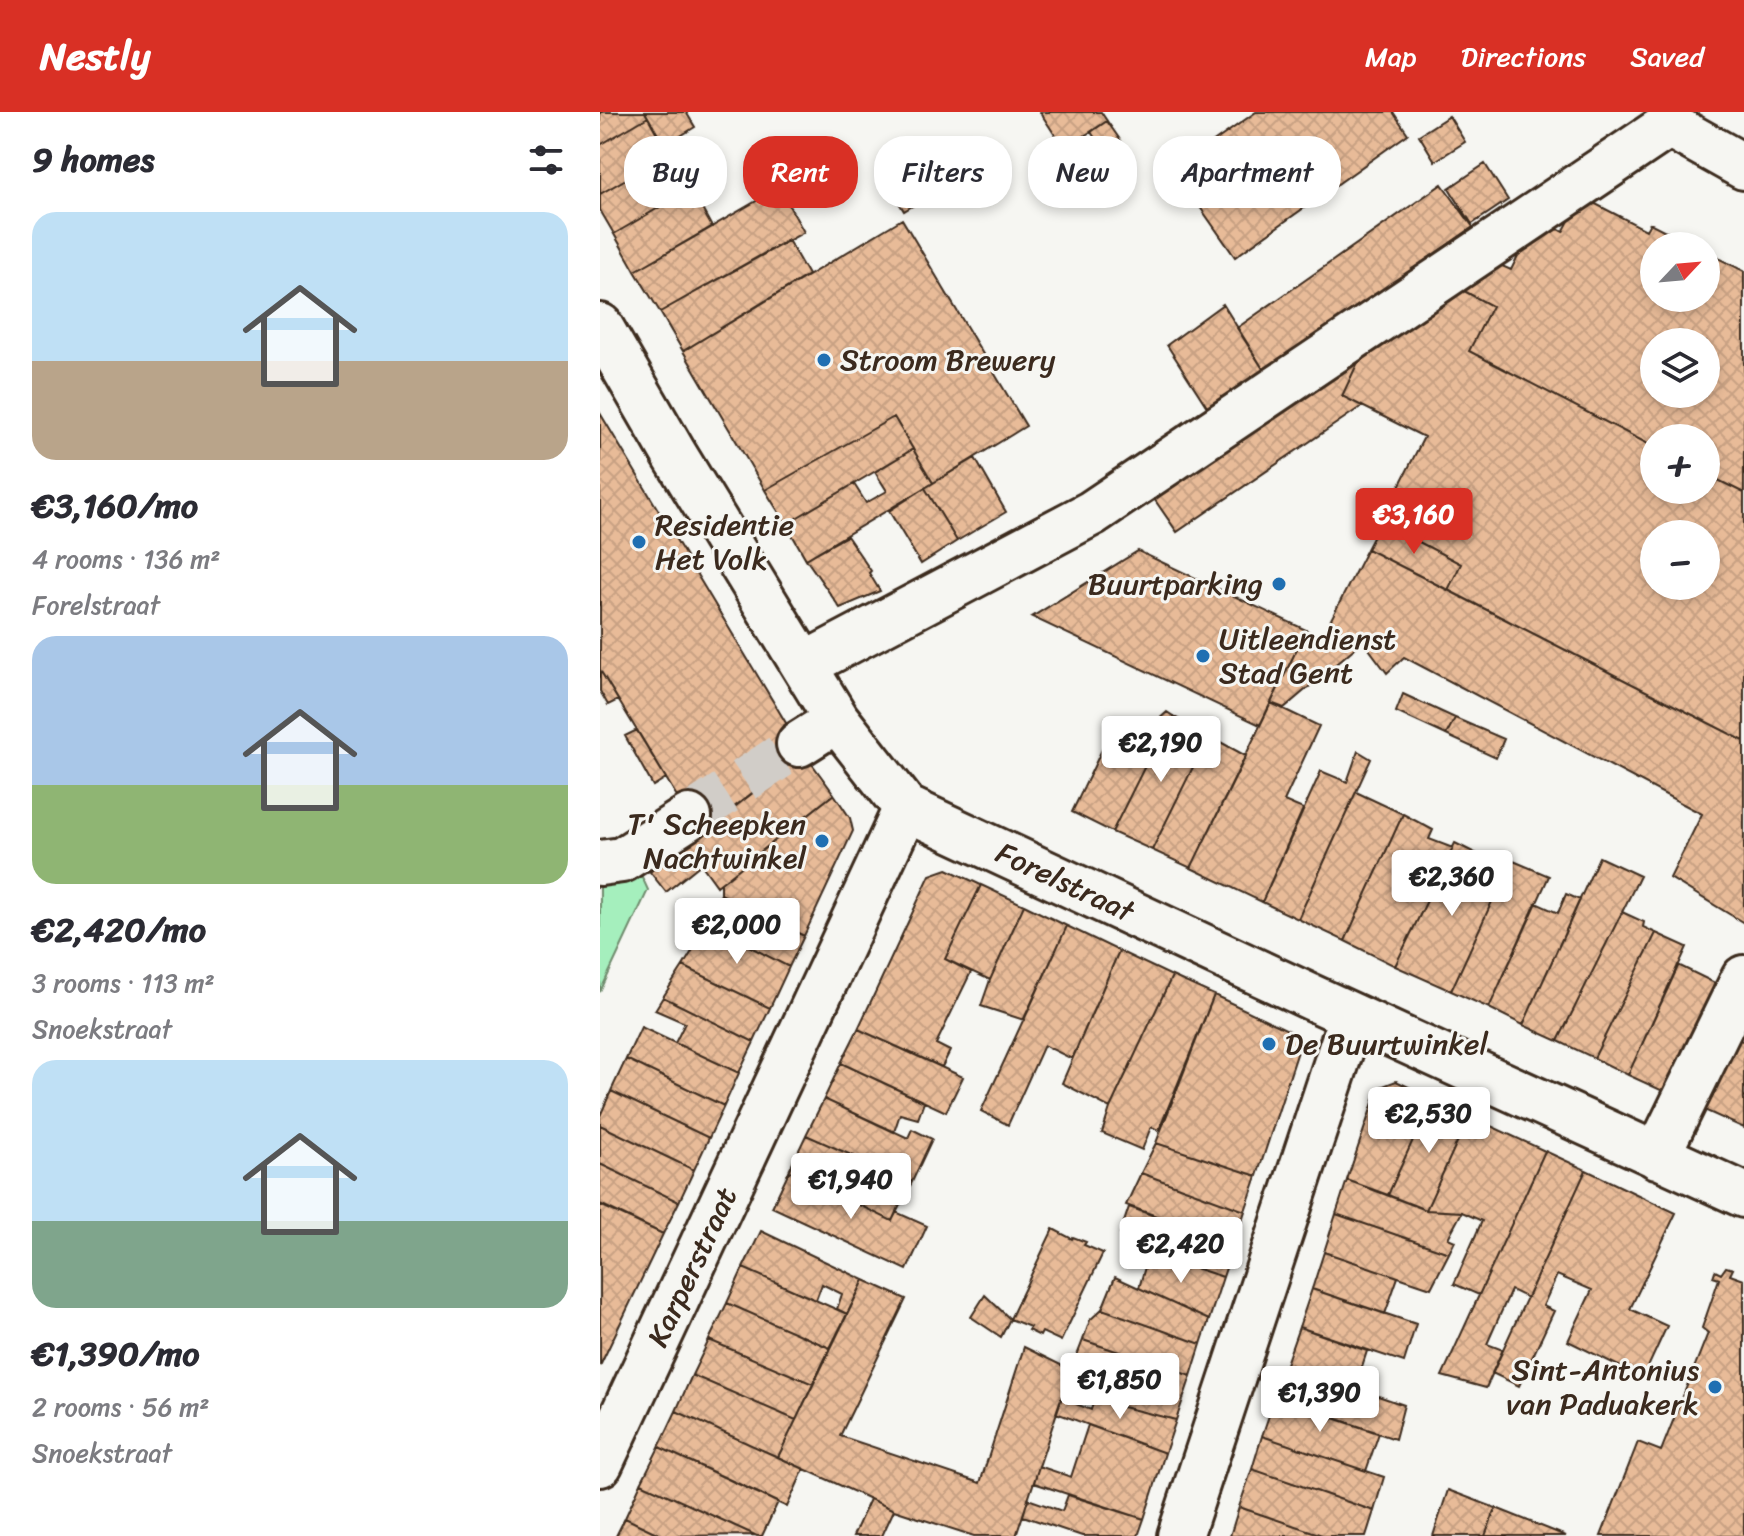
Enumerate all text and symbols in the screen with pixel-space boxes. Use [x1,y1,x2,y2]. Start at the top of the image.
text: Nestly [40,23,151,90]
text: Map [1365,32,1417,81]
text: Directions [1461,32,1586,81]
text: Saved [1630,32,1704,81]
text: 9 homes [32,130,154,190]
chip: Buy [624,136,727,208]
chip: Rent [743,136,858,208]
chip: Filters [874,136,1012,208]
chip: New [1028,136,1137,208]
chip: Apartment [1153,136,1341,208]
icon: filters [524,138,568,182]
north arrow [1640,232,1720,312]
map controls [1640,232,1720,600]
icon: home [228,264,372,408]
button: layers [1640,328,1720,408]
place label: Stroom Brewery [840,333,1056,387]
marker: Stroom Brewery [815,351,833,369]
button: + [1640,424,1720,504]
text: €3,160/mo [32,476,198,536]
pin: €3,160 [1349,488,1479,556]
text: €3,160 [1374,491,1454,537]
place label: Residentie Het Volk [655,498,794,586]
button: − [1640,520,1720,600]
marker: Residentie Het Volk [630,533,648,551]
text: 4 rooms · 136 m² [32,536,220,582]
place label: Buurtparking [1088,557,1263,611]
marker: Buurtparking [1270,575,1288,593]
text: Forelstraat [32,582,160,628]
place label: Uitleendienst Stad Gent [1219,612,1396,700]
marker: Uitleendienst Stad Gent [1194,647,1212,665]
icon: home [228,688,372,832]
pin: €2,190 [1096,716,1226,784]
text: €2,190 [1120,719,1202,765]
place label: T' Scheepken Nachtwinkel [628,797,807,885]
street label: Forelstraat [987,826,1145,939]
marker: T' Scheepken Nachtwinkel [813,832,831,850]
pin: €2,360 [1387,850,1517,918]
text: €2,360 [1410,853,1494,899]
pin: €2,000 [672,898,802,966]
text: €2,420/mo [32,900,206,960]
text: €2,000 [693,901,781,947]
text: 3 rooms · 113 m² [32,960,215,1006]
text: Snoekstraat [32,1006,172,1052]
place label: De Buurtwinkel [1285,1017,1488,1071]
marker: De Buurtwinkel [1260,1035,1278,1053]
pin: €2,530 [1364,1087,1494,1155]
text: €2,530 [1386,1090,1472,1136]
icon: home [228,1112,372,1256]
pin: €1,940 [786,1153,916,1221]
text: €1,940 [809,1156,893,1202]
street label: Karperstraat [631,1178,753,1356]
pin: €2,420 [1116,1217,1246,1285]
text: €2,420 [1138,1220,1224,1266]
text: €1,390/mo [32,1324,200,1384]
place label: Sint-Antonius van Paduakerk [1506,1343,1700,1431]
pin: €1,850 [1055,1353,1185,1421]
text: €1,850 [1078,1356,1162,1402]
pin: €1,390 [1255,1366,1385,1434]
text: €1,390 [1279,1369,1361,1415]
marker: Sint-Antonius van Paduakerk [1706,1378,1724,1396]
text: 2 rooms · 56 m² [32,1384,210,1430]
text: Snoekstraat [32,1430,172,1476]

